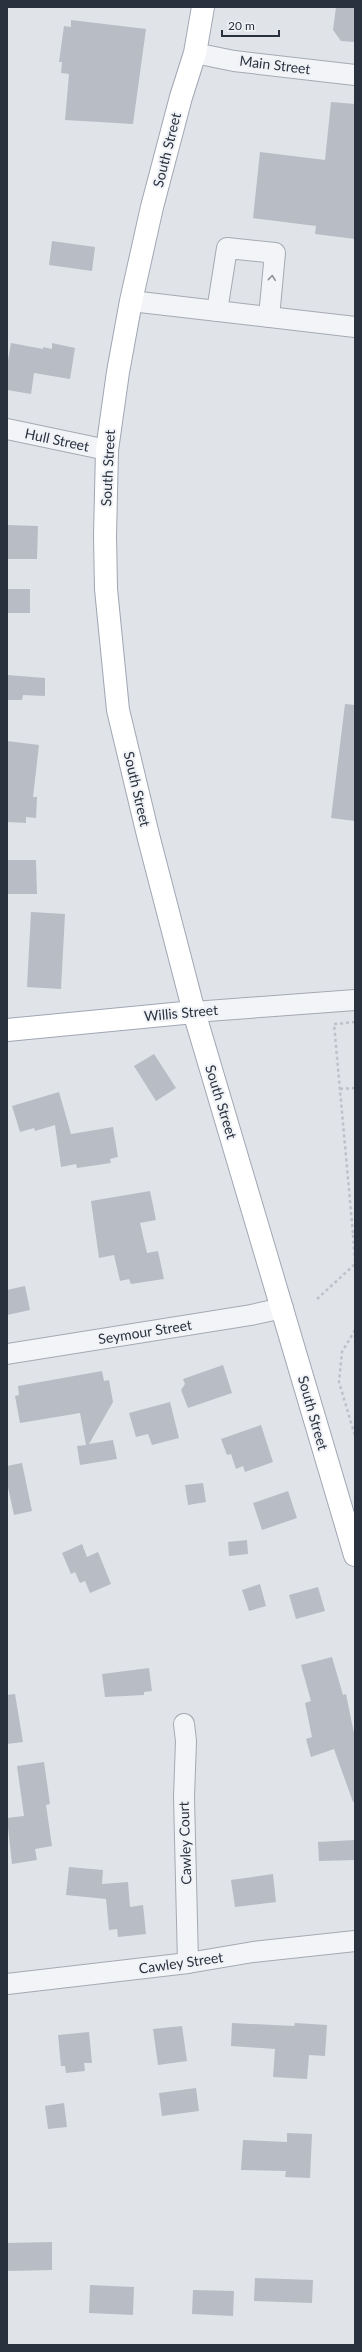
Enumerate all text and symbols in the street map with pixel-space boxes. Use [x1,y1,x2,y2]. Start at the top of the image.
scale bar [222,12,279,38]
text: 20 m [228,18,255,33]
street label: Main Street [239,52,312,77]
street label: South Street [149,111,184,189]
one-way arrow [268,275,277,282]
street label: Hull Street [23,424,91,455]
street label: South Street [97,429,118,507]
street label: South Street [121,750,154,828]
street label: Willis Street [143,1001,219,1024]
street label: South Street [202,1063,241,1141]
street label: Seymour Street [97,1316,193,1347]
street label: South Street [295,1374,332,1452]
street label: Cawley Court [175,1801,194,1885]
street label: Cawley Street [138,1948,224,1977]

